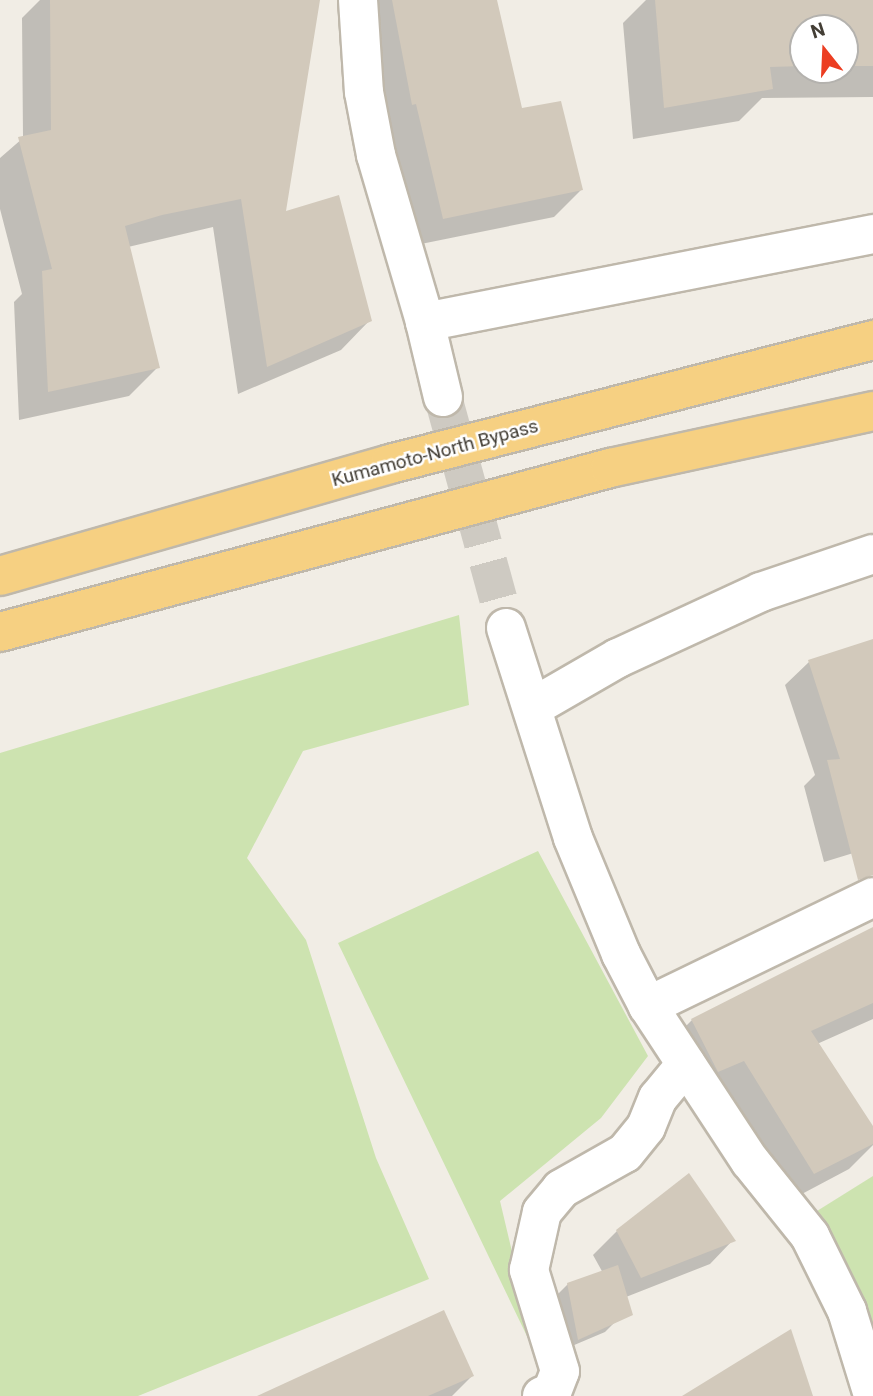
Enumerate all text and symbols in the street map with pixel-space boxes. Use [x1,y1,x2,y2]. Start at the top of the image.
north arrow [789,14,859,84]
text: N [808,17,828,43]
street label: Kumamoto-North Bypass [329,414,541,492]

